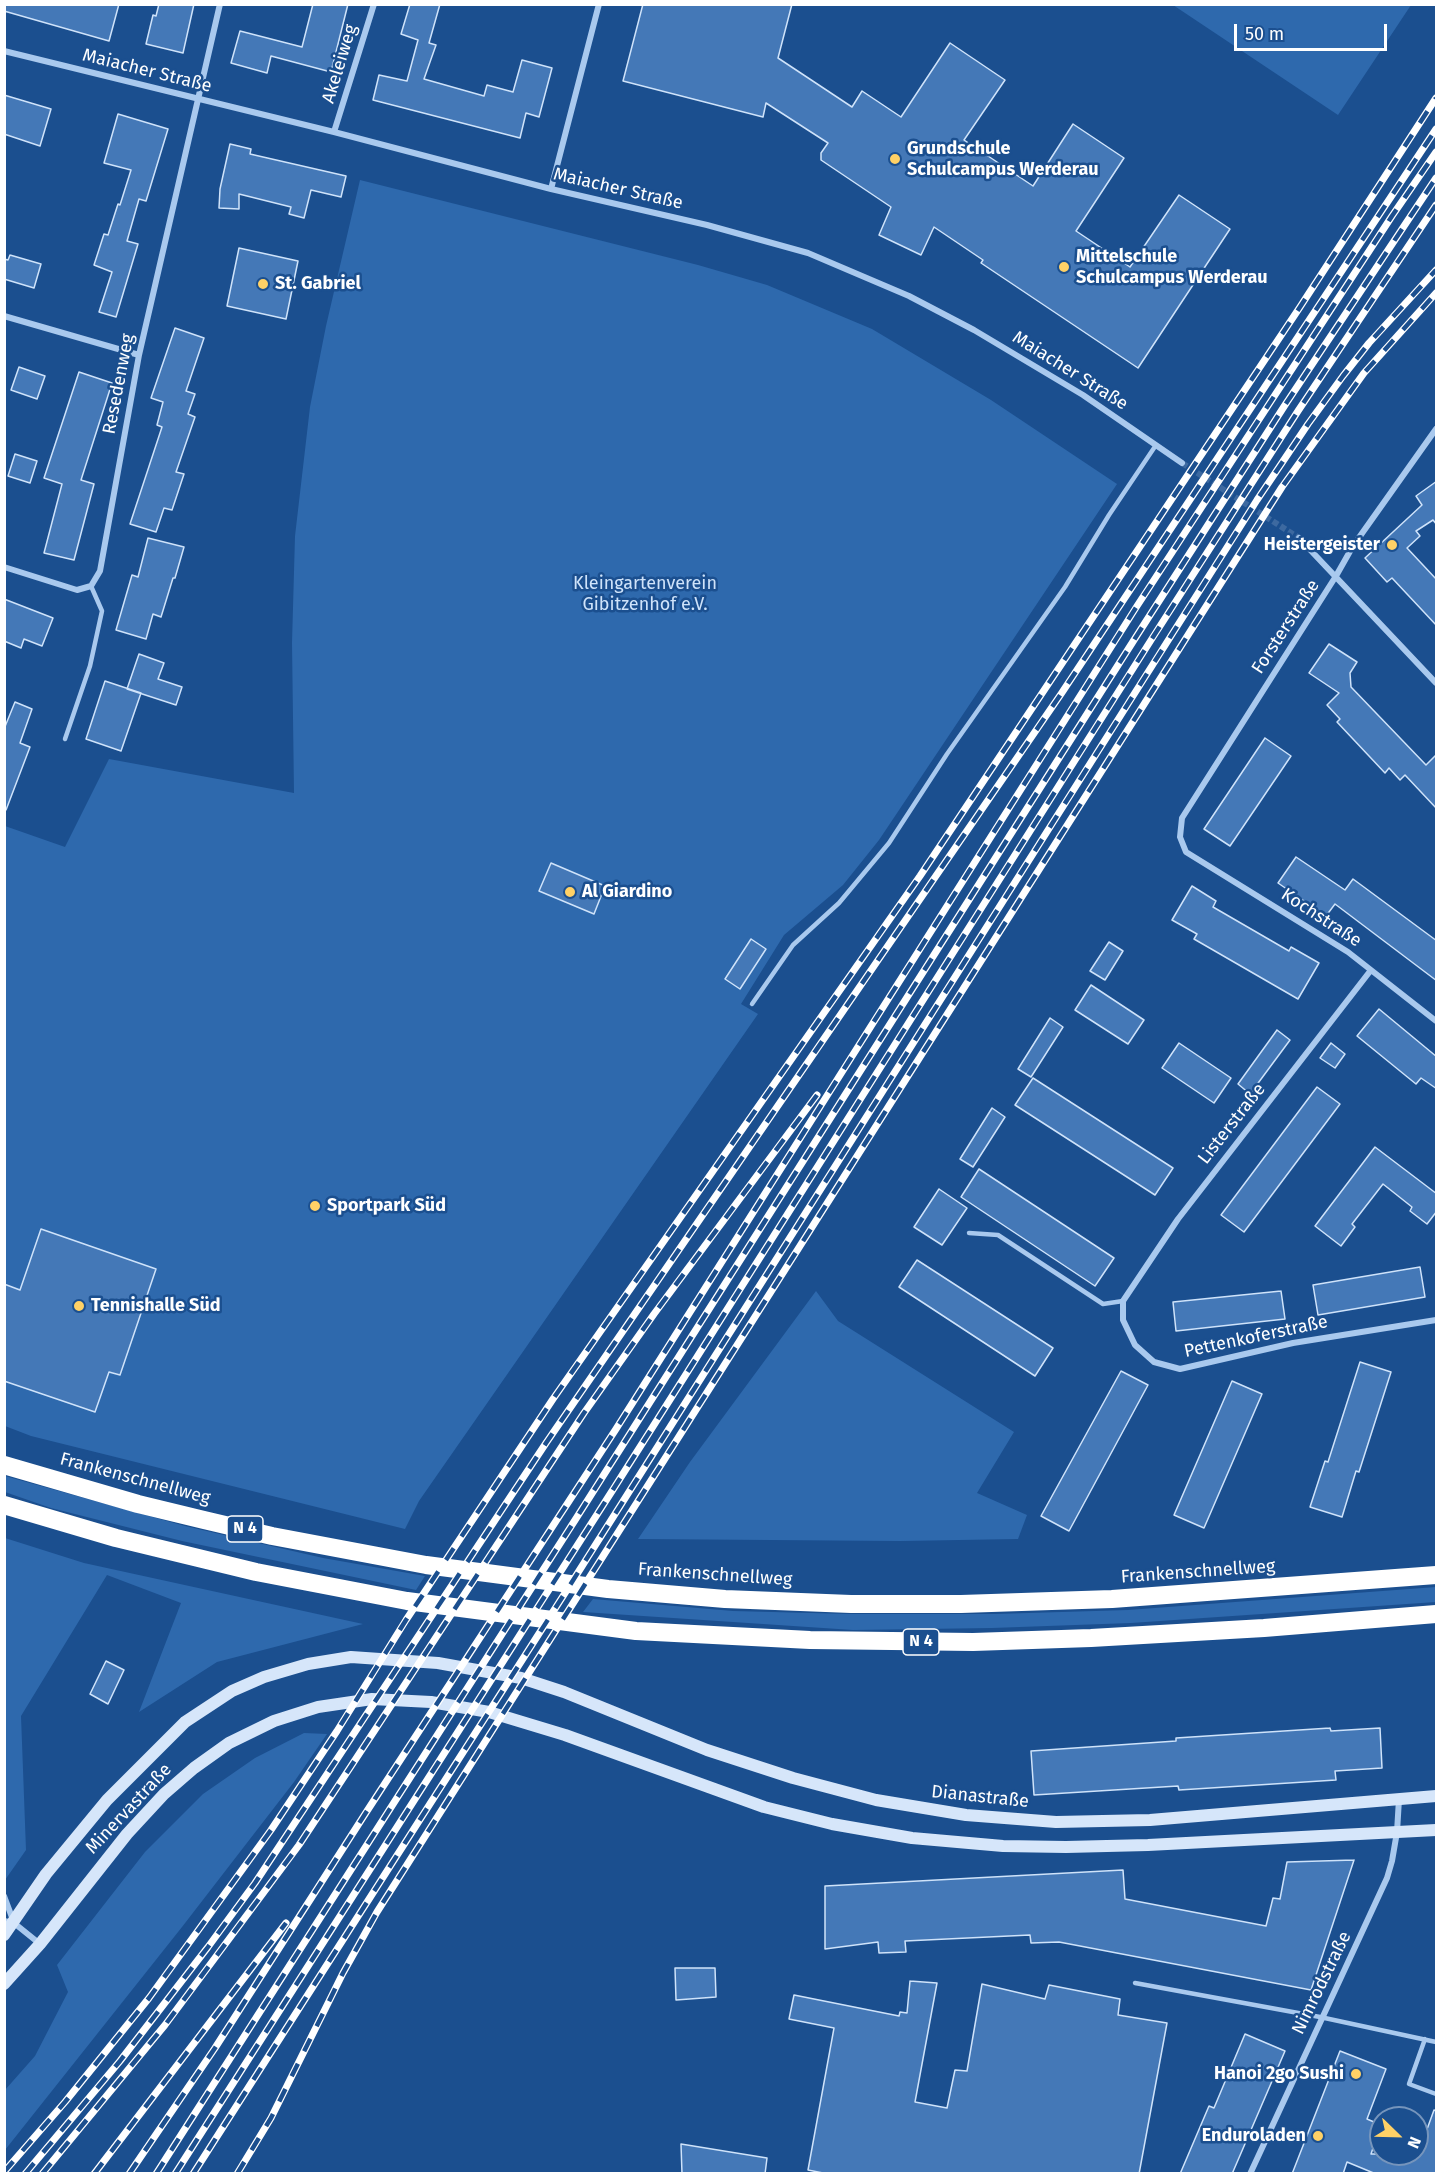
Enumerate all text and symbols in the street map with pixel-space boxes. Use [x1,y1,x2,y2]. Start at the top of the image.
scale bar [1237,12,1390,50]
street label: Akeleiweg [318,22,362,106]
text: 50 m [1245,23,1284,45]
street label: Maiacher Straße [80,45,214,97]
place label: Grundschule Schulcampus Werderau [907,138,1099,180]
marker: Grundschule Schulcampus Werderau [888,152,902,166]
street label: Maiacher Straße [551,164,685,214]
place label: Mittelschule Schulcampus Werderau [1076,246,1268,288]
marker: Mittelschule Schulcampus Werderau [1057,260,1071,274]
place label: St. Gabriel [275,273,361,295]
marker: St. Gabriel [256,277,270,291]
street label: Maiacher Straße [1008,327,1132,415]
street label: Resedenweg [99,332,139,436]
place label: Heistergeister [1264,534,1380,556]
marker: Heistergeister [1385,538,1399,552]
park label: Kleingartenverein Gibitzenhof e.V. [573,573,717,616]
street label: Forsterstraße [1248,576,1324,678]
place label: Al Giardino [582,881,672,903]
street label: Kochstraße [1277,884,1365,952]
marker: Al Giardino [563,885,577,899]
street label: Listerstraße [1194,1079,1270,1169]
place label: Sportpark Süd [327,1195,446,1217]
marker: Sportpark Süd [308,1199,322,1213]
place label: Tennishalle Süd [91,1295,220,1317]
marker: Tennishalle Süd [72,1299,86,1313]
street label: Pettenkoferstraße [1182,1311,1330,1363]
street label: Frankenschnellweg [57,1449,213,1509]
road number: N 4 [227,1516,263,1542]
street label: Frankenschnellweg [1120,1556,1276,1588]
street label: Frankenschnellweg [637,1559,793,1591]
road number: N 4 [903,1629,939,1655]
street label: Minervastraße [82,1759,176,1859]
street label: Dianastraße [930,1781,1030,1813]
street label: Nimrodstraße [1288,1928,1356,2038]
place label: Hanoi 2go Sushi [1214,2063,1344,2085]
marker: Hanoi 2go Sushi [1349,2067,1363,2081]
north arrow [1369,2106,1429,2166]
place label: Enduroladen [1202,2125,1306,2147]
marker: Enduroladen [1311,2129,1325,2143]
text: N [1403,2134,1425,2151]

